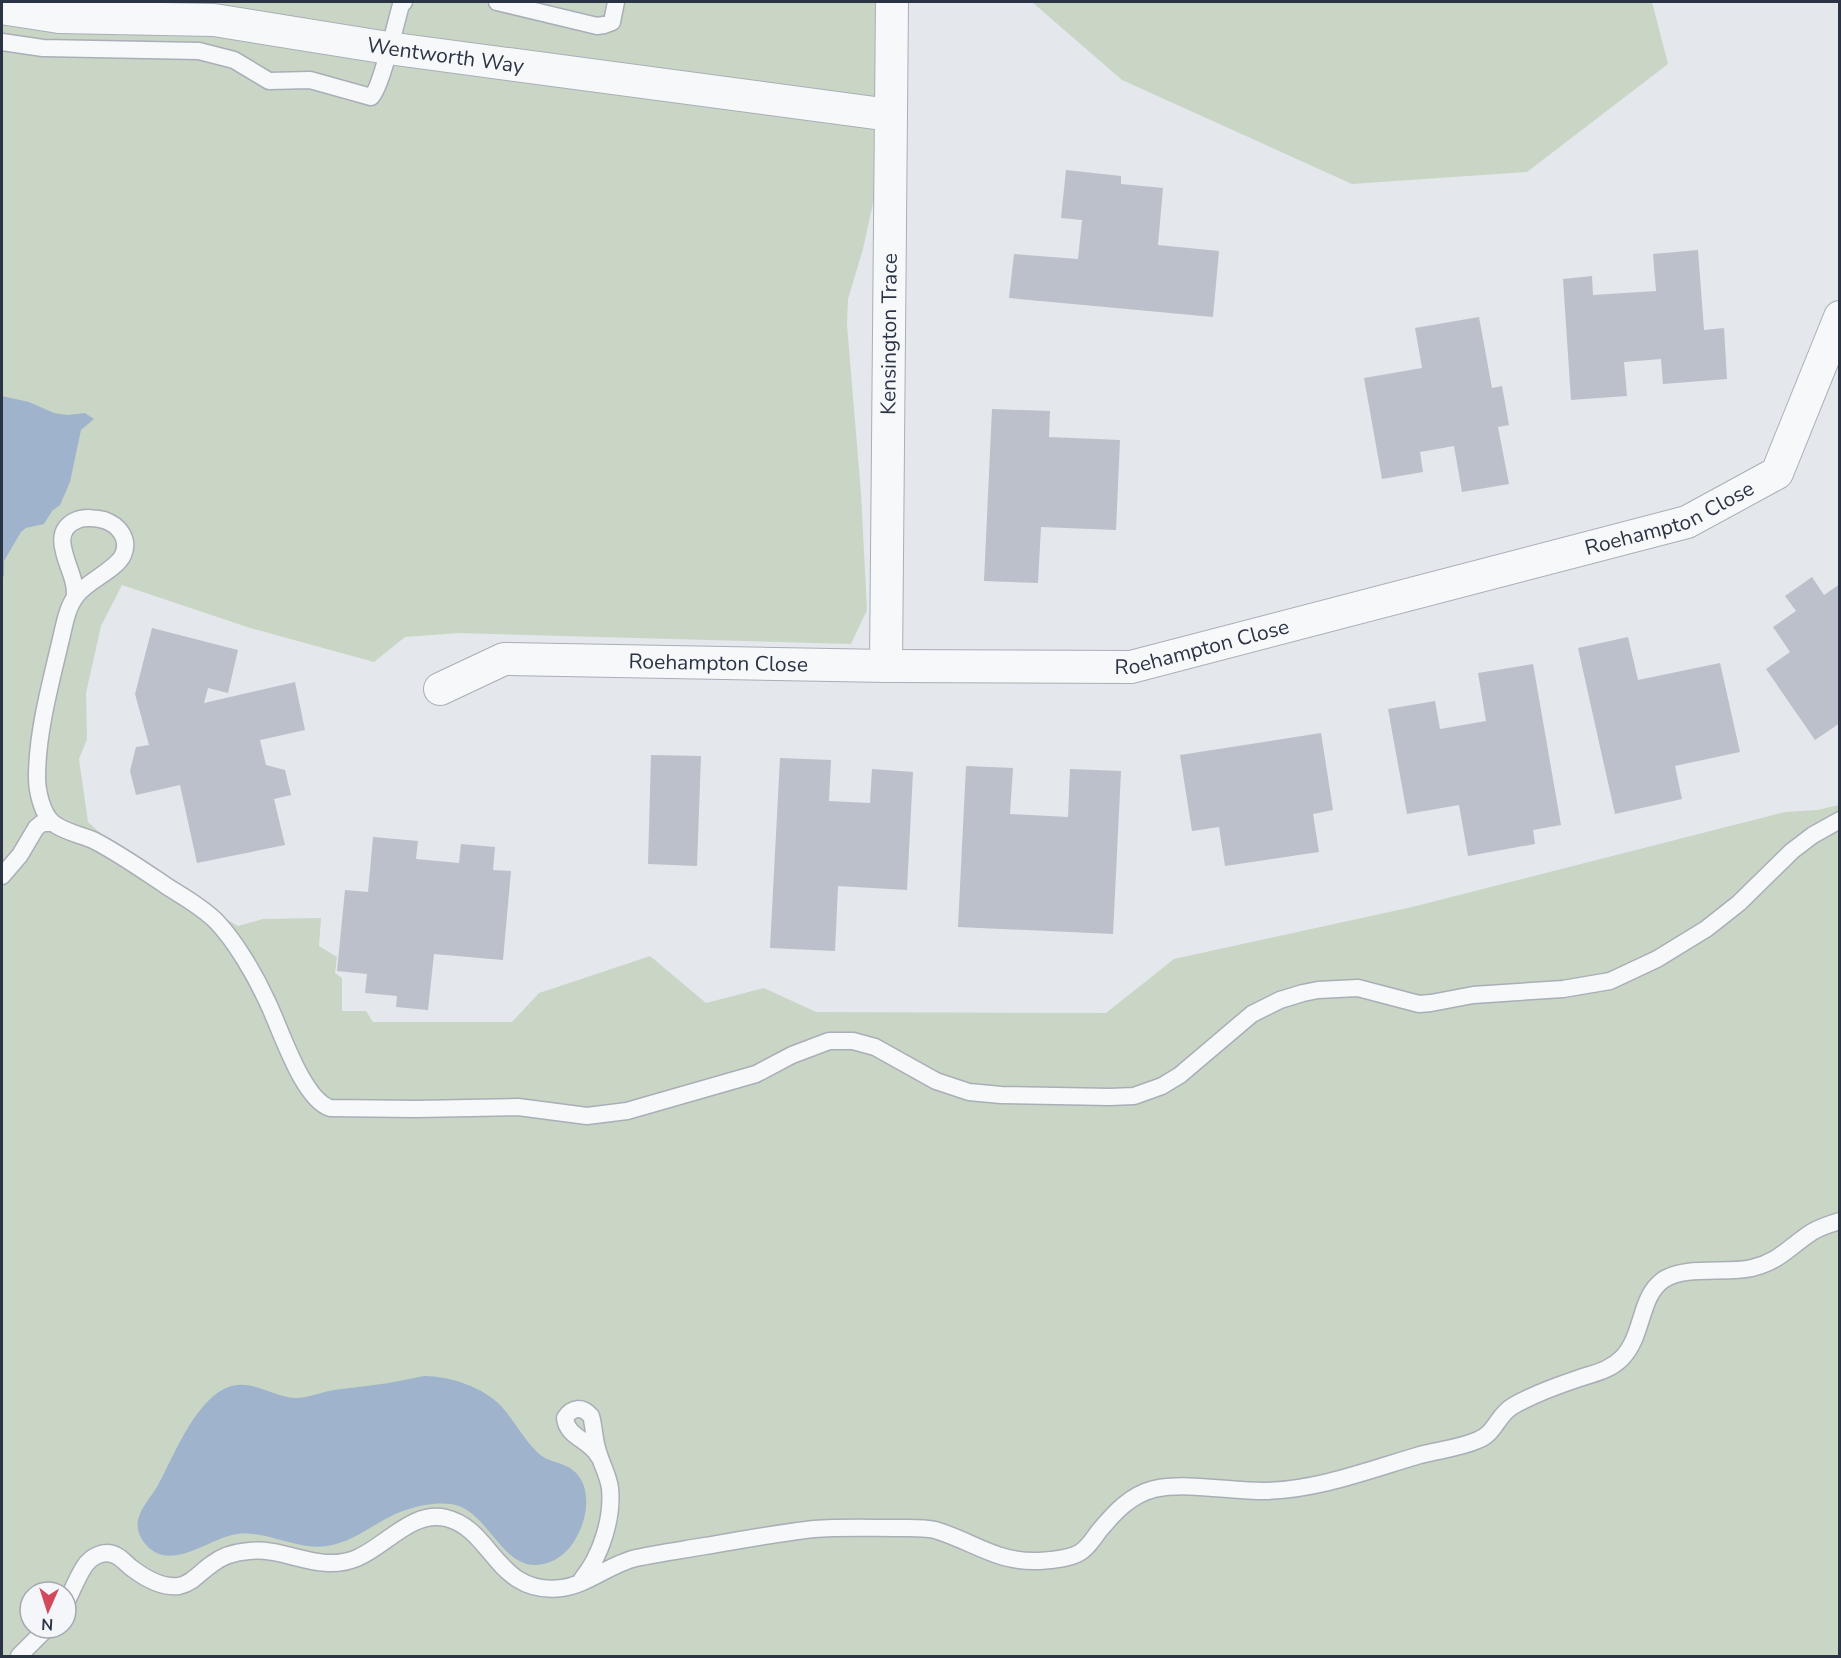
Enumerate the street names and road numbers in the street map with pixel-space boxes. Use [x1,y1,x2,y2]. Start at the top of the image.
street label: Wentworth Way [365,31,526,80]
street label: Kensington Trace [874,253,904,415]
street label: Roehampton Close [1582,474,1759,562]
street label: Roehampton Close [1114,612,1292,681]
street label: Roehampton Close [628,647,808,679]

